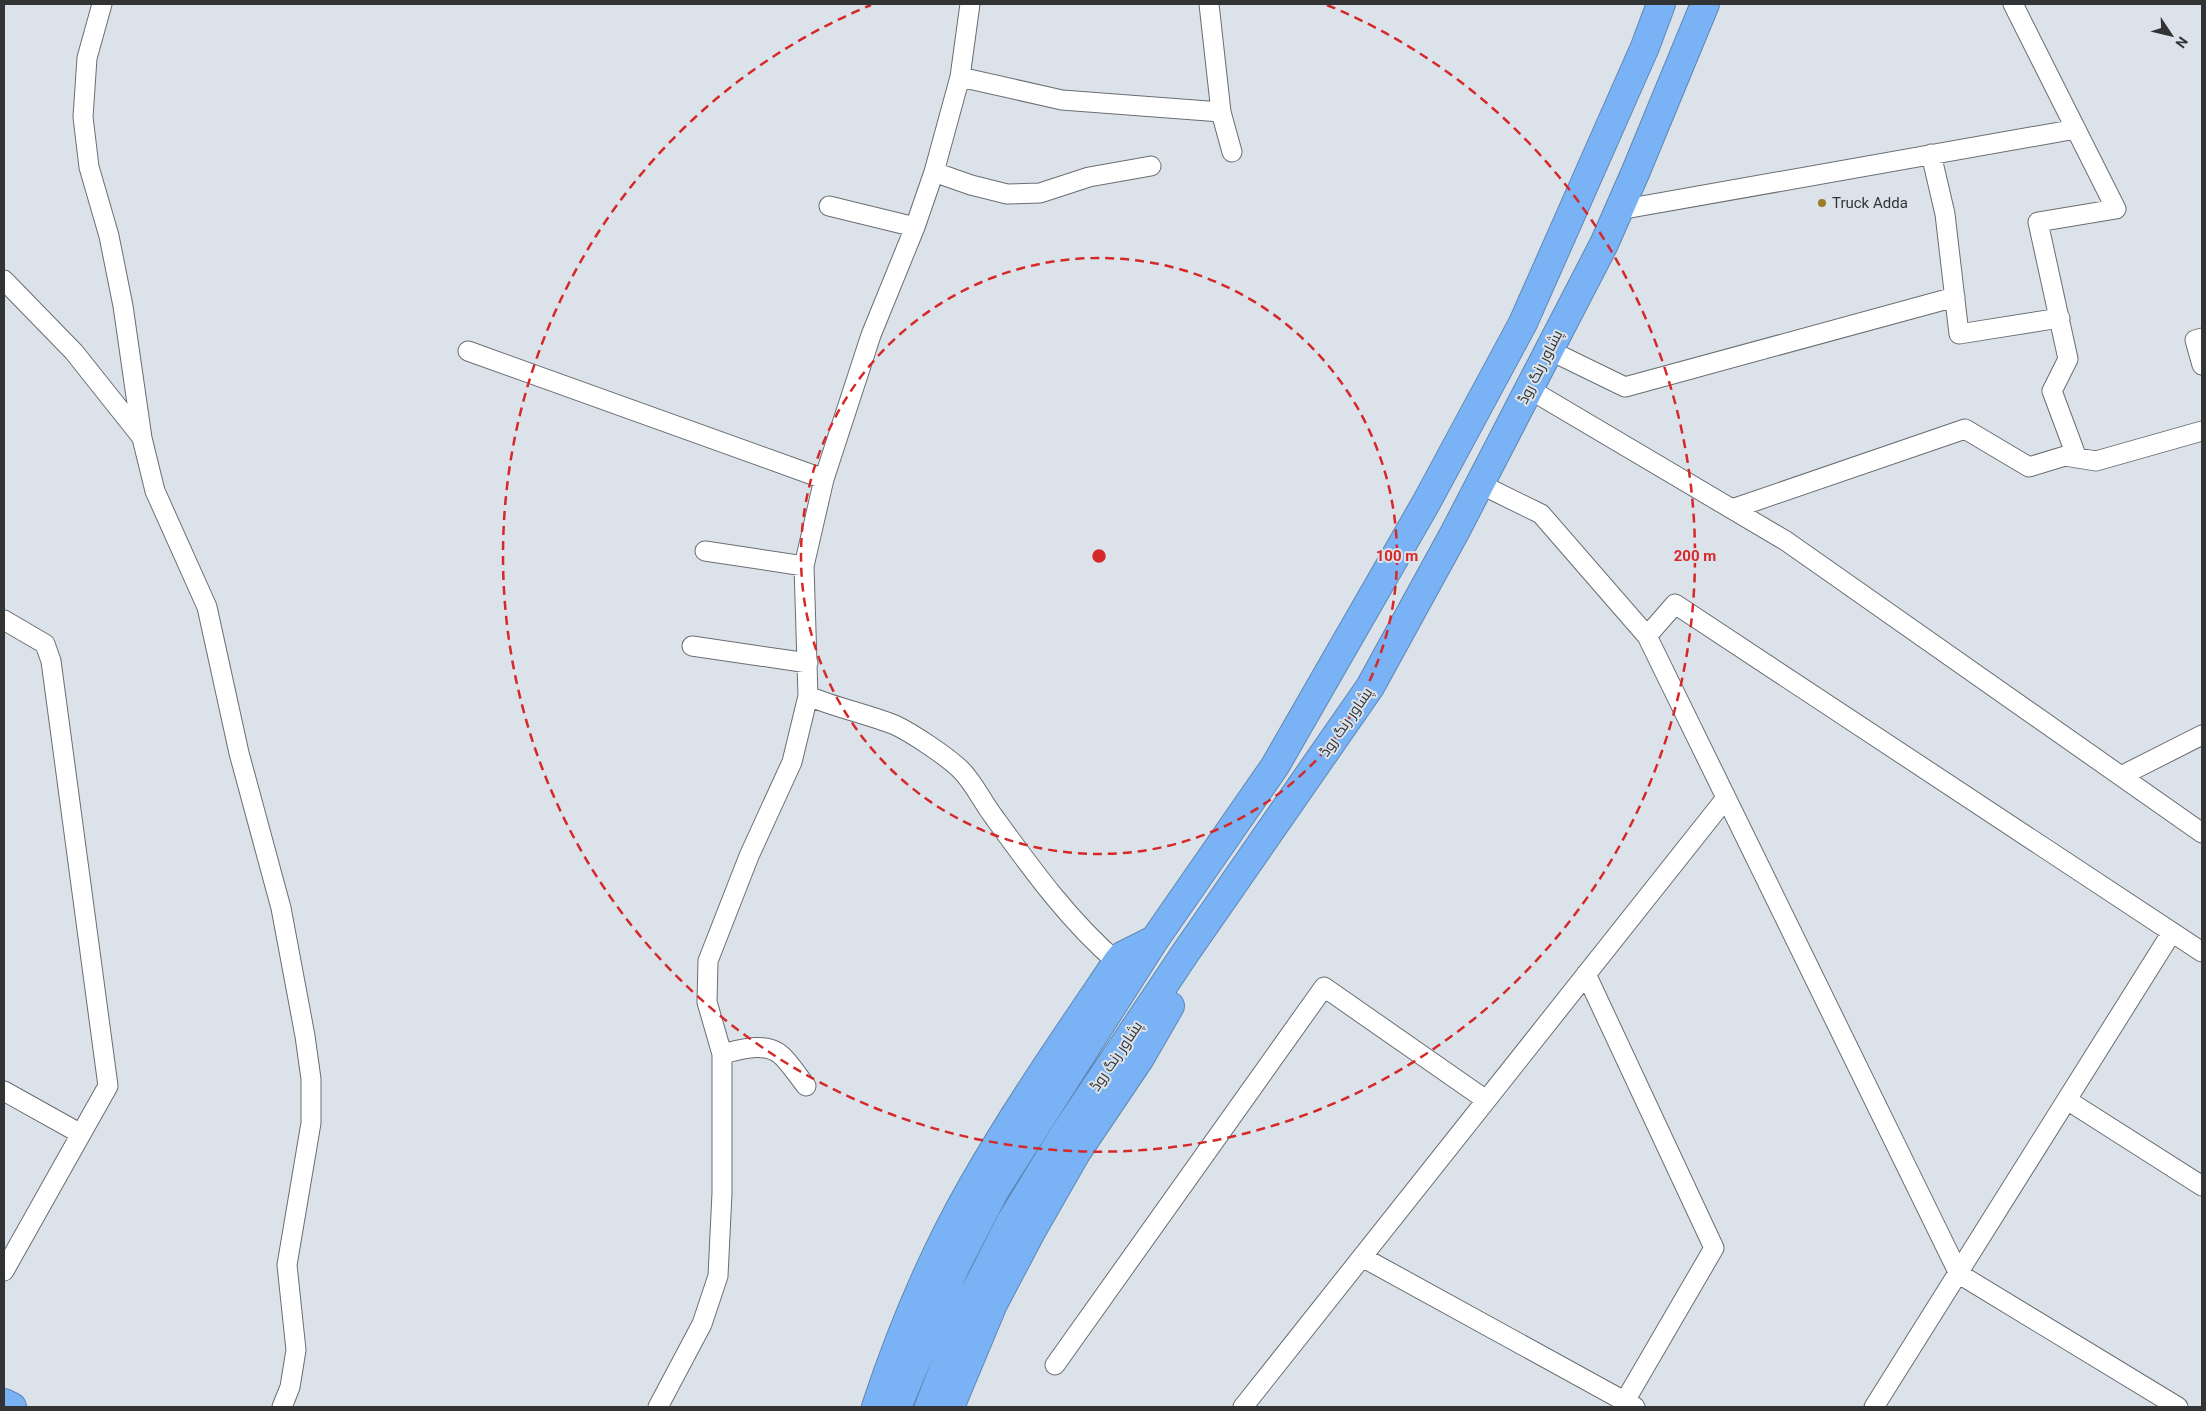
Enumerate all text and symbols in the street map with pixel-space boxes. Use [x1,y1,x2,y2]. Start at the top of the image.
north arrow [2146,10,2196,60]
text: N [2172,34,2191,51]
place label: Truck Adda [1832,194,1908,212]
marker: Truck Adda [1816,197,1828,209]
street label: پشاور رنگ روڈ [1514,327,1567,407]
centre of rings [1090,547,1108,565]
text: 100 m [1376,547,1418,565]
text: 200 m [1674,547,1716,565]
street label: پشاور رنگ روڈ [1316,684,1377,761]
street label: پشاور رنگ روڈ [1086,1018,1147,1095]

